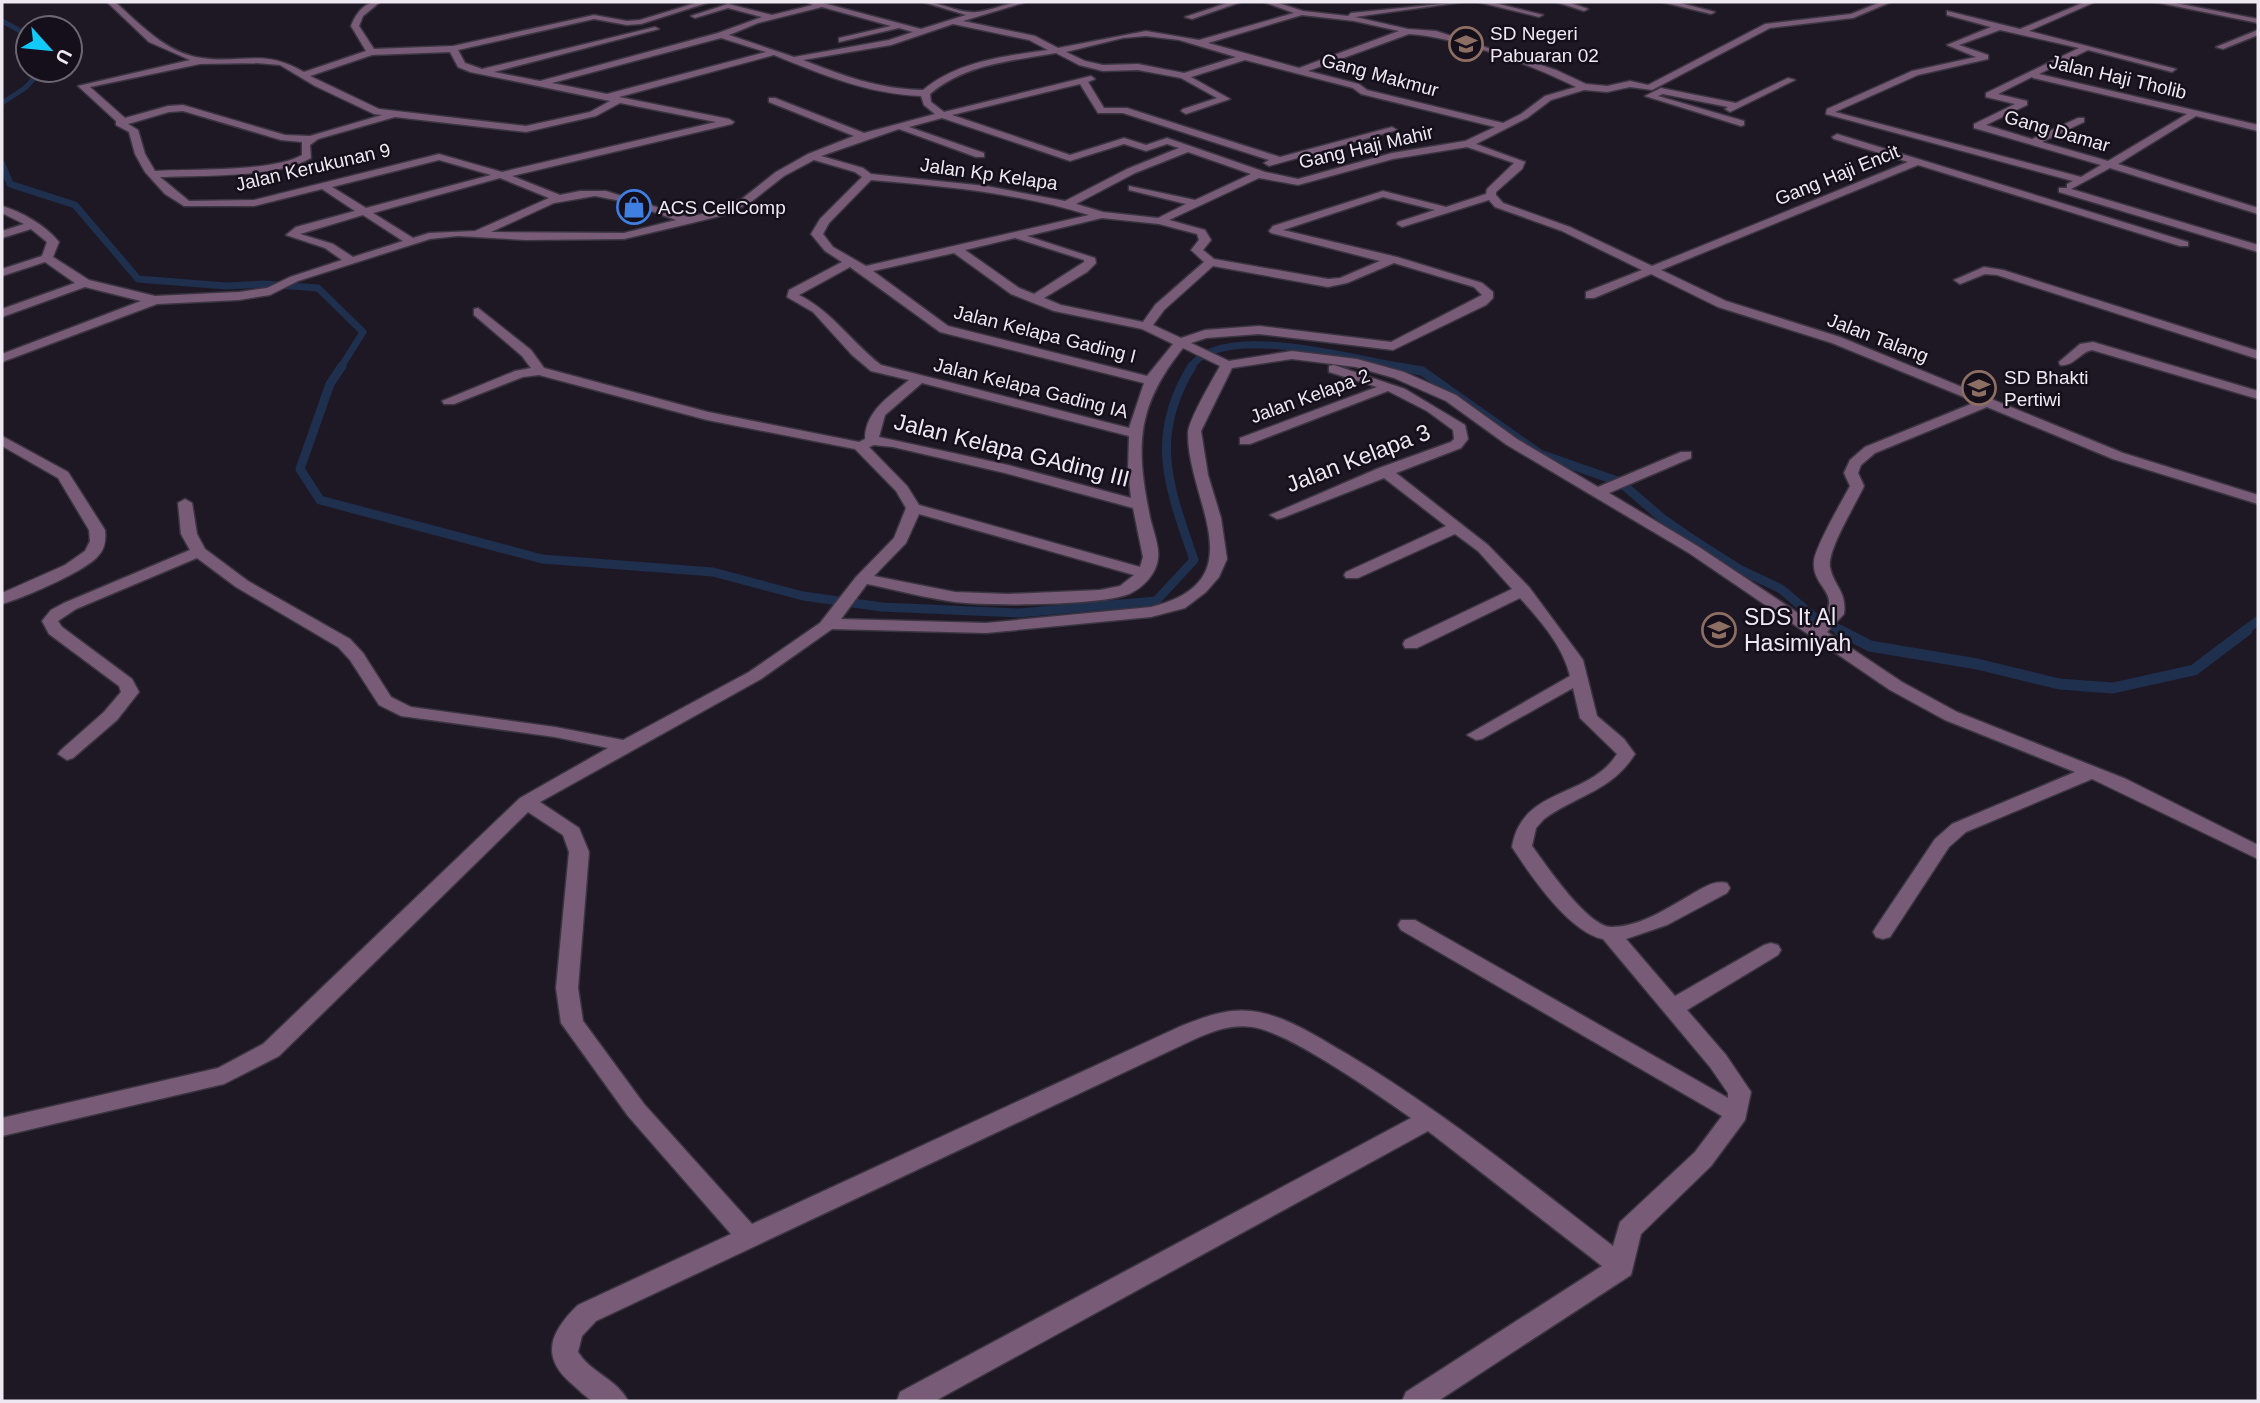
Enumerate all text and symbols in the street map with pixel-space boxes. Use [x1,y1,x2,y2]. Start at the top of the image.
north arrow [14,14,84,84]
place label: SD Negeri Pabuaran 02 [1490,23,1599,66]
school or university icon: SD Negeri Pabuaran 02 [1447,25,1485,63]
text: U [51,46,76,67]
street label: Gang Makmur [1319,49,1442,101]
street label: Jalan Haji Tholib [2047,51,2189,103]
street label: Gang Damar [2002,106,2113,156]
street label: Gang Haji Mahir [1297,121,1436,173]
street label: Jalan Kerukunan 9 [233,139,393,195]
street label: Gang Haji Encit [1772,140,1903,209]
street label: Jalan Kp Kelapa [919,154,1059,194]
shop icon: ACS CellComp [615,188,653,226]
place label: ACS CellComp [658,197,786,218]
street label: Jalan Kelapa Gading I [952,301,1138,367]
street label: Jalan Talang [1825,309,1931,367]
street label: Jalan Kelapa Gading IA [932,354,1131,422]
street label: Jalan Kelapa 2 [1247,365,1373,427]
place label: SD Bhakti Pertiwi [2004,367,2088,410]
school or university icon: SD Bhakti Pertiwi [1960,369,1998,407]
street label: Jalan Kelapa GAding III [892,408,1132,492]
street label: Jalan Kelapa 3 [1282,419,1434,497]
place label: SDS It Al Hasimiyah [1744,604,1851,656]
school or university icon: SDS It Al Hasimiyah [1700,611,1738,649]

